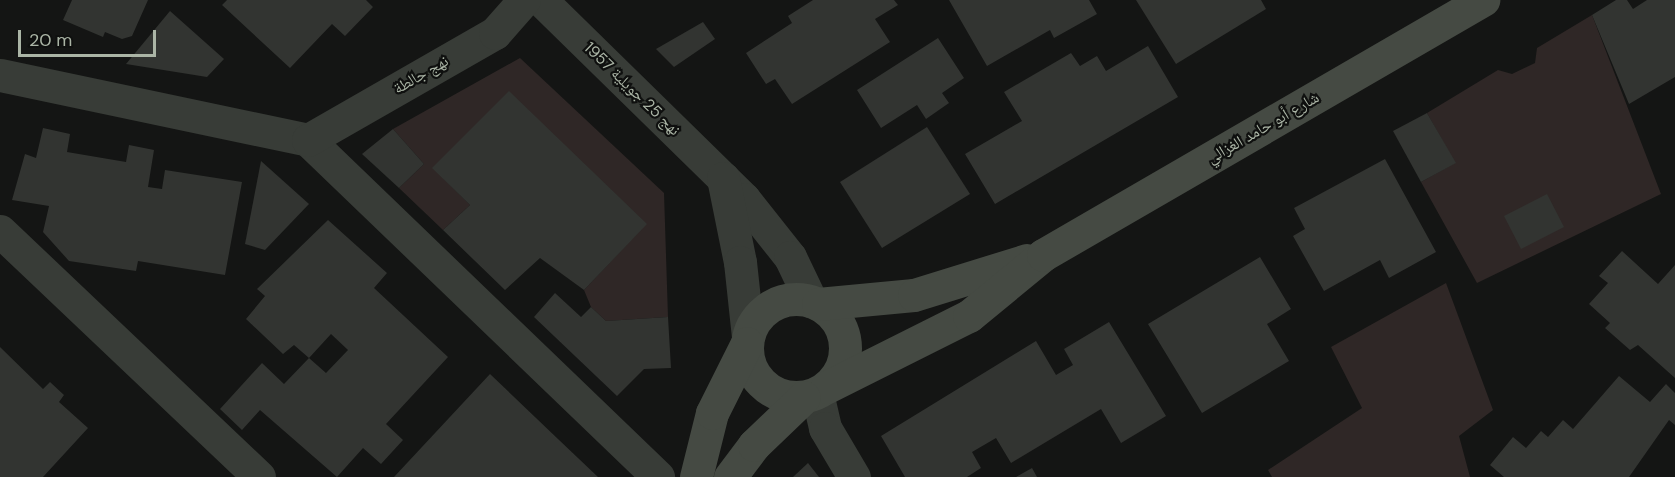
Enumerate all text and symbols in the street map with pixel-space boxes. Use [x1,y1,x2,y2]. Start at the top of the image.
scale bar [21,18,159,56]
text: 20 m [29,28,72,52]
street label: نهج 25 جويلية 1957 [580,38,684,140]
street label: نهج جالطة [390,52,452,98]
street label: شارع أبو حامد الغزالي [1203,88,1323,168]

